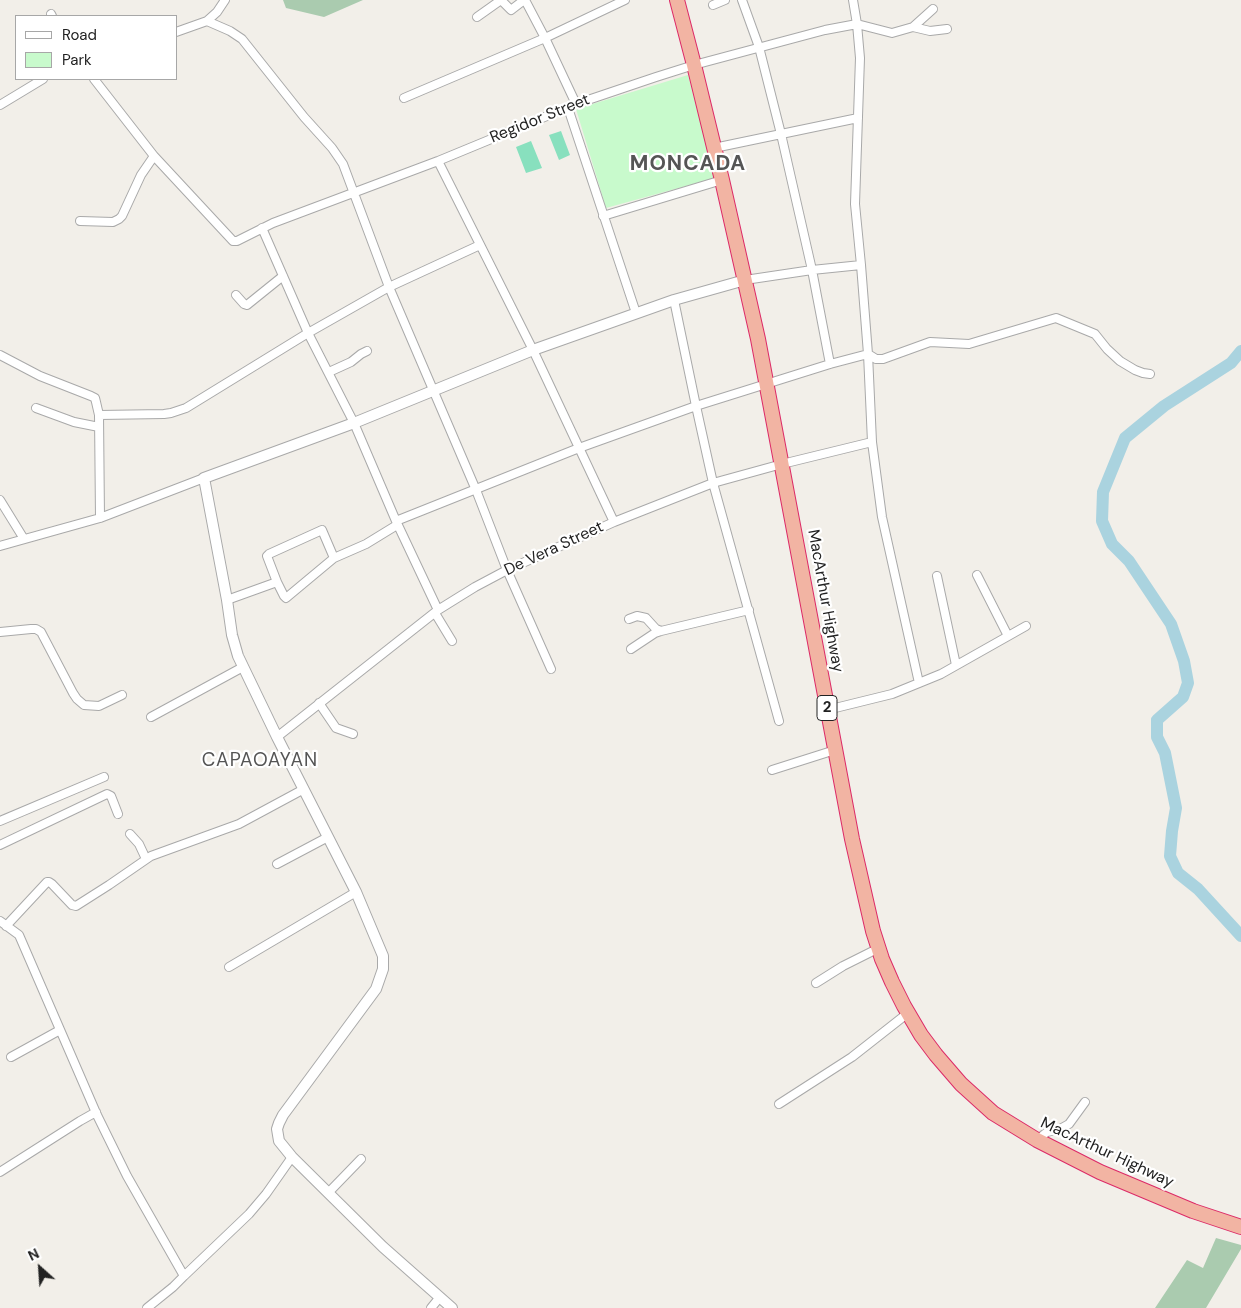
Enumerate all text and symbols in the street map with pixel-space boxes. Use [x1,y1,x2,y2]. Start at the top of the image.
legend [15,15,178,80]
text: Road [62,25,97,45]
text: Park [62,50,92,70]
street label: Regidor Street [487,90,593,148]
district label: MONCADA [629,151,747,177]
street label: De Vera Street [501,518,607,580]
street label: MacArthur Highway [803,528,847,674]
road number: 2 [817,696,837,720]
district label: CAPAOAYAN [201,750,319,772]
street label: MacArthur Highway [1037,1114,1177,1192]
north arrow [15,1243,65,1293]
text: N [25,1244,42,1265]

